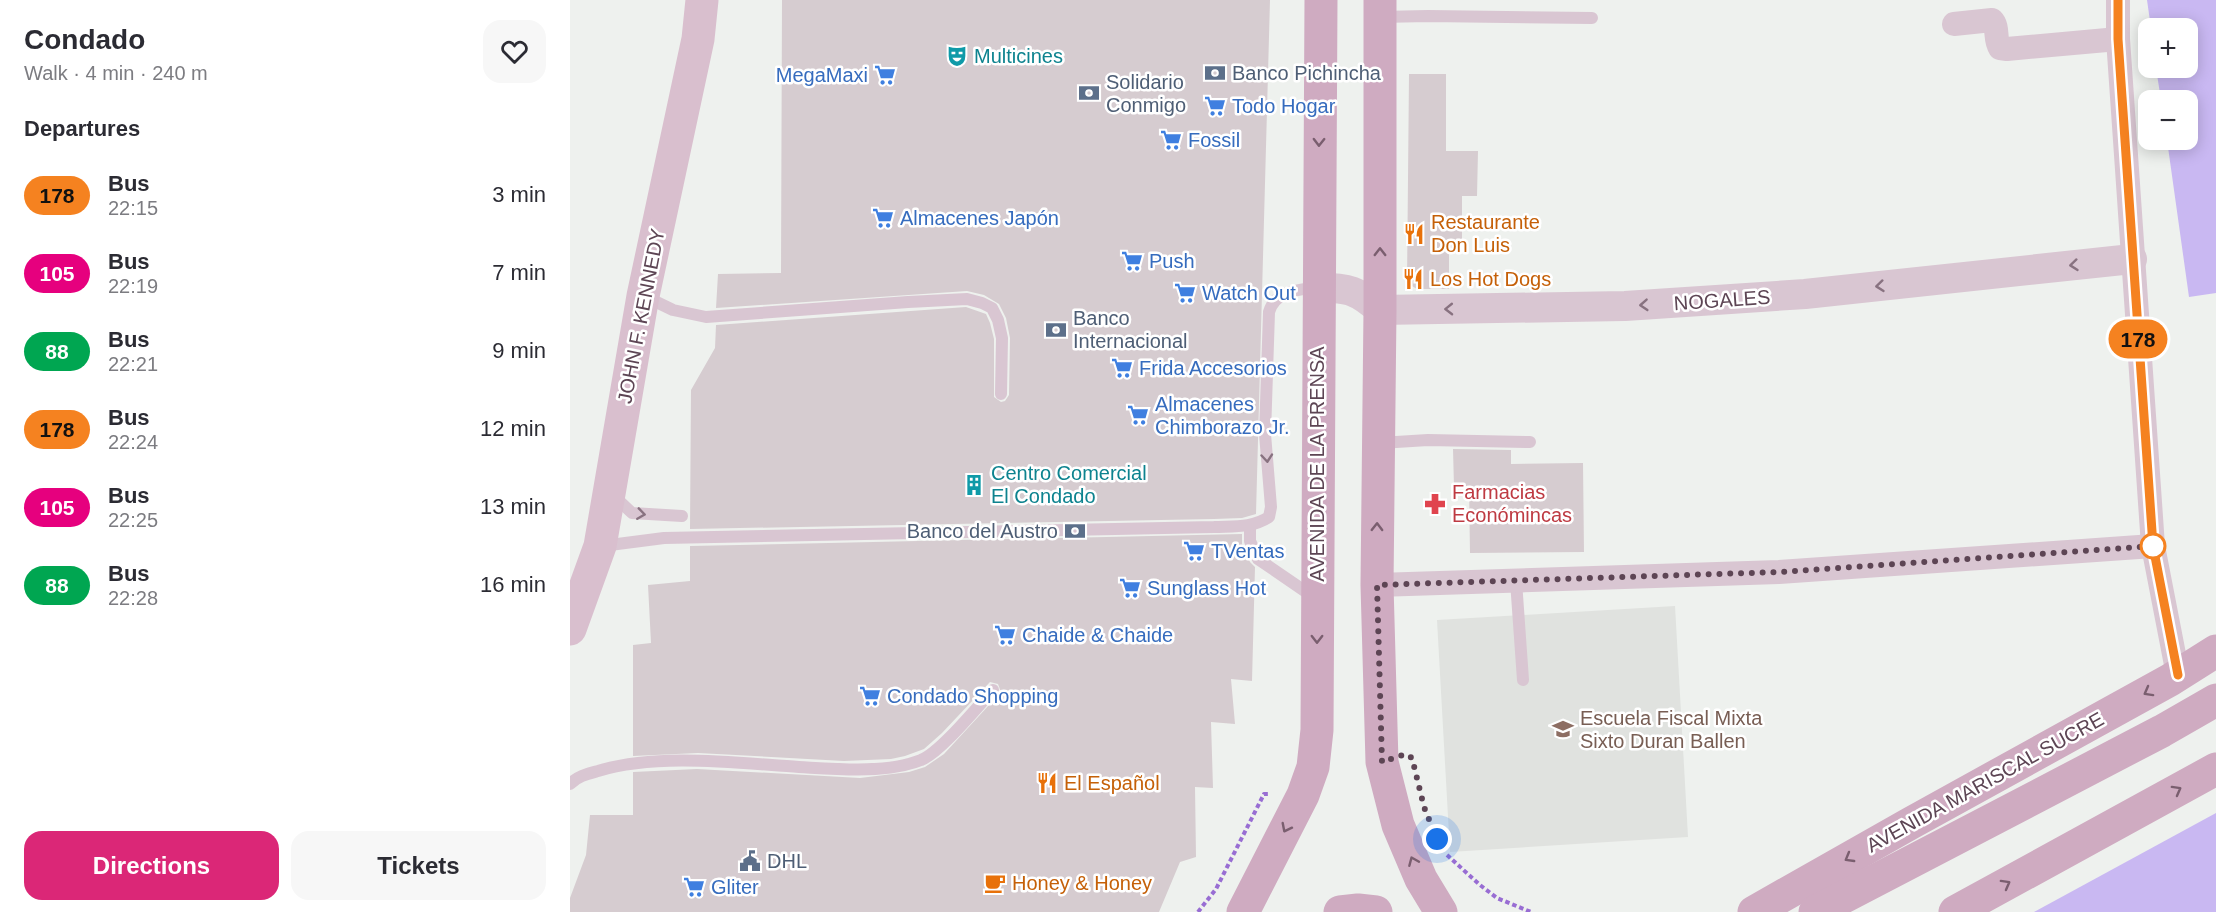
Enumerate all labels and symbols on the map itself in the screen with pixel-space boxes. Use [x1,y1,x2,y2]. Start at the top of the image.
theatre icon: Multicines [945,44,969,68]
place label: Multicines [974,45,1063,67]
bank icon: Banco Pichincha [1203,61,1227,85]
place label: Banco Pichincha [1232,62,1382,84]
supermarket icon: MegaMaxi [873,63,897,87]
place label: MegaMaxi [776,64,868,86]
place label: Solidario Conmigo [1106,71,1186,116]
bank icon: Solidario Conmigo [1077,81,1101,105]
supermarket icon: Todo Hogar [1203,94,1227,118]
place label: Todo Hogar [1232,95,1336,117]
supermarket icon: Fossil [1159,128,1183,152]
place label: Fossil [1188,129,1240,151]
one-way arrow [1313,138,1326,147]
supermarket icon: Almacenes Japón [871,206,895,230]
place label: Almacenes Japón [900,207,1059,229]
place label: Restaurante Don Luis [1431,211,1540,256]
restaurant icon: Restaurante Don Luis [1402,222,1426,246]
street label: JOHN F. KENNEDY [613,227,669,405]
one-way arrow [1374,247,1386,256]
supermarket icon: Push [1120,249,1144,273]
place label: Push [1149,250,1195,272]
one-way arrow [2069,258,2078,271]
restaurant icon: Los Hot Dogs [1401,267,1425,291]
place label: Los Hot Dogs [1430,268,1551,290]
one-way arrow [1875,279,1885,292]
supermarket icon: Watch Out [1173,281,1197,305]
place label: Watch Out [1202,282,1296,304]
street label: NOGALES [1673,286,1771,314]
one-way arrow [1639,298,1648,311]
one-way arrow [1444,303,1453,315]
place label: Banco Internacional [1073,307,1188,352]
bank icon: Banco Internacional [1044,318,1068,342]
line badge: 178 [2104,320,2172,358]
street label: AVENIDA DE LA PRENSA [1306,346,1328,582]
supermarket icon: Frida Accesorios [1110,356,1134,380]
place label: Frida Accesorios [1139,357,1287,379]
place label: Almacenes Chimborazo Jr. [1155,393,1290,438]
supermarket icon: Almacenes Chimborazo Jr. [1126,403,1150,427]
one-way arrow [1260,453,1273,463]
place label: Centro Comercial El Condado [991,462,1147,507]
building icon: Centro Comercial El Condado [962,473,986,497]
place label: Farmacias Económincas [1452,481,1572,526]
pharmacy icon: Farmacias Económincas [1423,492,1447,516]
one-way arrow [637,507,646,519]
bank icon: Banco del Austro [1063,519,1087,543]
place label: Banco del Austro [907,520,1058,542]
one-way arrow [1371,522,1384,531]
unlabelled marker [2140,533,2166,559]
supermarket icon: TVentas [1182,539,1206,563]
place label: TVentas [1211,540,1284,562]
supermarket icon: Sunglass Hot [1118,576,1142,600]
place label: Sunglass Hot [1147,577,1266,599]
supermarket icon: Chaide & Chaide [993,623,1017,647]
place label: Chaide & Chaide [1022,624,1173,646]
one-way arrow [1311,635,1323,644]
supermarket icon: Condado Shopping [858,684,882,708]
place label: Condado Shopping [887,685,1058,707]
one-way arrow [2144,685,2154,696]
place label: Escuela Fiscal Mixta Sixto Duran Ballen [1580,707,1763,752]
street label: AVENIDA MARISCAL SUCRE [1863,707,2107,857]
school or university icon: Escuela Fiscal Mixta Sixto Duran Ballen [1551,717,1575,741]
restaurant icon: El Español [1035,771,1059,795]
place label: El Español [1064,772,1160,794]
one-way arrow [2171,786,2181,797]
one-way arrow [1282,822,1293,833]
your location [1422,824,1452,854]
public building icon: DHL [738,849,762,873]
place label: DHL [767,850,807,872]
one-way arrow [1845,851,1855,862]
one-way arrow [1408,856,1420,867]
cafe icon: Honey & Honey [983,871,1007,895]
place label: Honey & Honey [1012,872,1152,894]
supermarket icon: Gliter [682,875,706,899]
place label: Gliter [711,876,759,898]
one-way arrow [2000,880,2010,891]

